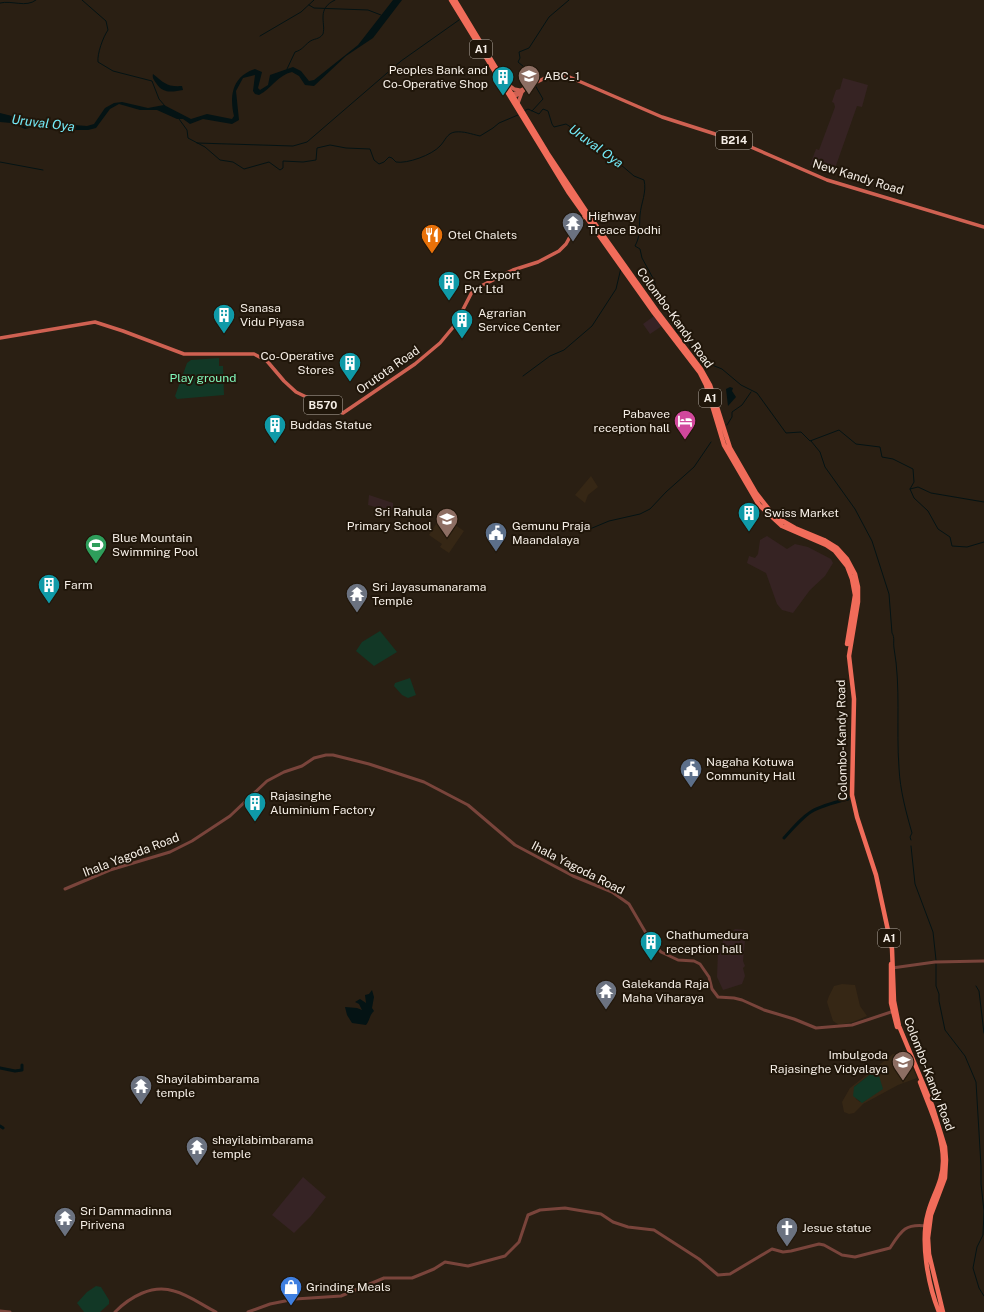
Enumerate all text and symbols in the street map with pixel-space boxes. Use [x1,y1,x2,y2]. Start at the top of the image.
road number: A1 [470,40,492,58]
place label: Peoples Bank and Co-Operative Shop [383,63,488,91]
school or university icon: ABC_1 [516,63,542,96]
building icon: Peoples Bank and Co-Operative Shop [490,64,516,97]
place label: ABC_1 [544,69,580,83]
water label: Uruval Oya [11,112,76,134]
water label: Uruval Oya [566,121,626,171]
road number: B214 [716,131,752,149]
street label: New Kandy Road [811,157,905,197]
place label: Highway Treace Bodhi [588,209,661,237]
temple icon: Highway Treace Bodhi [560,210,586,243]
restaurant icon: Otel Chalets [419,222,445,255]
place label: Otel Chalets [448,228,517,242]
street label: Colombo-Kandy Road [634,265,716,371]
place label: CR Export Pvt Ltd [464,268,521,296]
building icon: CR Export Pvt Ltd [436,269,462,302]
place label: Sanasa Vidu Piyasa [240,301,304,329]
building icon: Sanasa Vidu Piyasa [211,302,237,335]
place label: Agrarian Service Center [478,306,561,334]
building icon: Agrarian Service Center [449,307,475,340]
street label: Orutota Road [354,343,422,397]
place label: Co-Operative Stores [260,349,334,377]
building icon: Co-Operative Stores [337,350,363,383]
park label: Play ground [170,371,236,385]
road number: A1 [699,389,721,407]
road number: B570 [304,396,342,414]
place label: Pabavee reception hall [594,407,670,435]
hotel icon: Pabavee reception hall [672,408,698,441]
building icon: Buddas Statue [262,412,288,445]
place label: Buddas Statue [290,418,372,432]
building icon: Swiss Market [736,500,762,533]
place label: Sri Rahula Primary School [347,505,432,533]
school or university icon: Sri Rahula Primary School [434,506,460,539]
place label: Swiss Market [764,506,839,520]
place label: Gemunu Praja Maandalaya [512,519,590,547]
public building icon: Gemunu Praja Maandalaya [483,520,509,553]
place label: Blue Mountain Swimming Pool [112,531,199,559]
sports icon: Blue Mountain Swimming Pool [83,532,109,565]
building icon: Farm [36,572,62,605]
place label: Farm [64,578,93,592]
place label: Sri Jayasumanarama Temple [372,580,486,608]
temple icon: Sri Jayasumanarama Temple [344,581,370,614]
street label: Colombo-Kandy Road [834,680,850,800]
place label: Nagaha Kotuwa Community Hall [706,755,796,783]
public building icon: Nagaha Kotuwa Community Hall [678,756,704,789]
place label: Rajasinghe Aluminium Factory [270,789,376,817]
building icon: Rajasinghe Aluminium Factory [242,790,268,823]
street label: Ihala Yagoda Road [81,830,181,880]
street label: Ihala Yagoda Road [529,839,627,897]
place label: Chathumedura reception hall [666,928,749,956]
building icon: Chathumedura reception hall [638,929,664,962]
road number: A1 [878,929,900,947]
place label: Galekanda Raja Maha Viharaya [622,977,709,1005]
temple icon: Galekanda Raja Maha Viharaya [593,978,619,1011]
street label: Colombo-Kandy Road [901,1015,957,1133]
place label: Imbulgoda Rajasinghe Vidyalaya [770,1048,888,1076]
school or university icon: Imbulgoda Rajasinghe Vidyalaya [890,1049,916,1082]
place label: Shayilabimbarama temple [156,1072,259,1100]
temple icon: Shayilabimbarama temple [128,1073,154,1106]
place label: shayilabimbarama temple [212,1133,314,1161]
temple icon: shayilabimbarama temple [184,1134,210,1167]
place label: Sri Dammadinna Pirivena [80,1204,172,1232]
temple icon: Sri Dammadinna Pirivena [52,1205,78,1238]
church icon: Jesue statue [774,1215,800,1248]
place label: Jesue statue [802,1221,872,1235]
shop icon: Grinding Meals [278,1274,304,1307]
place label: Grinding Meals [306,1280,391,1294]

